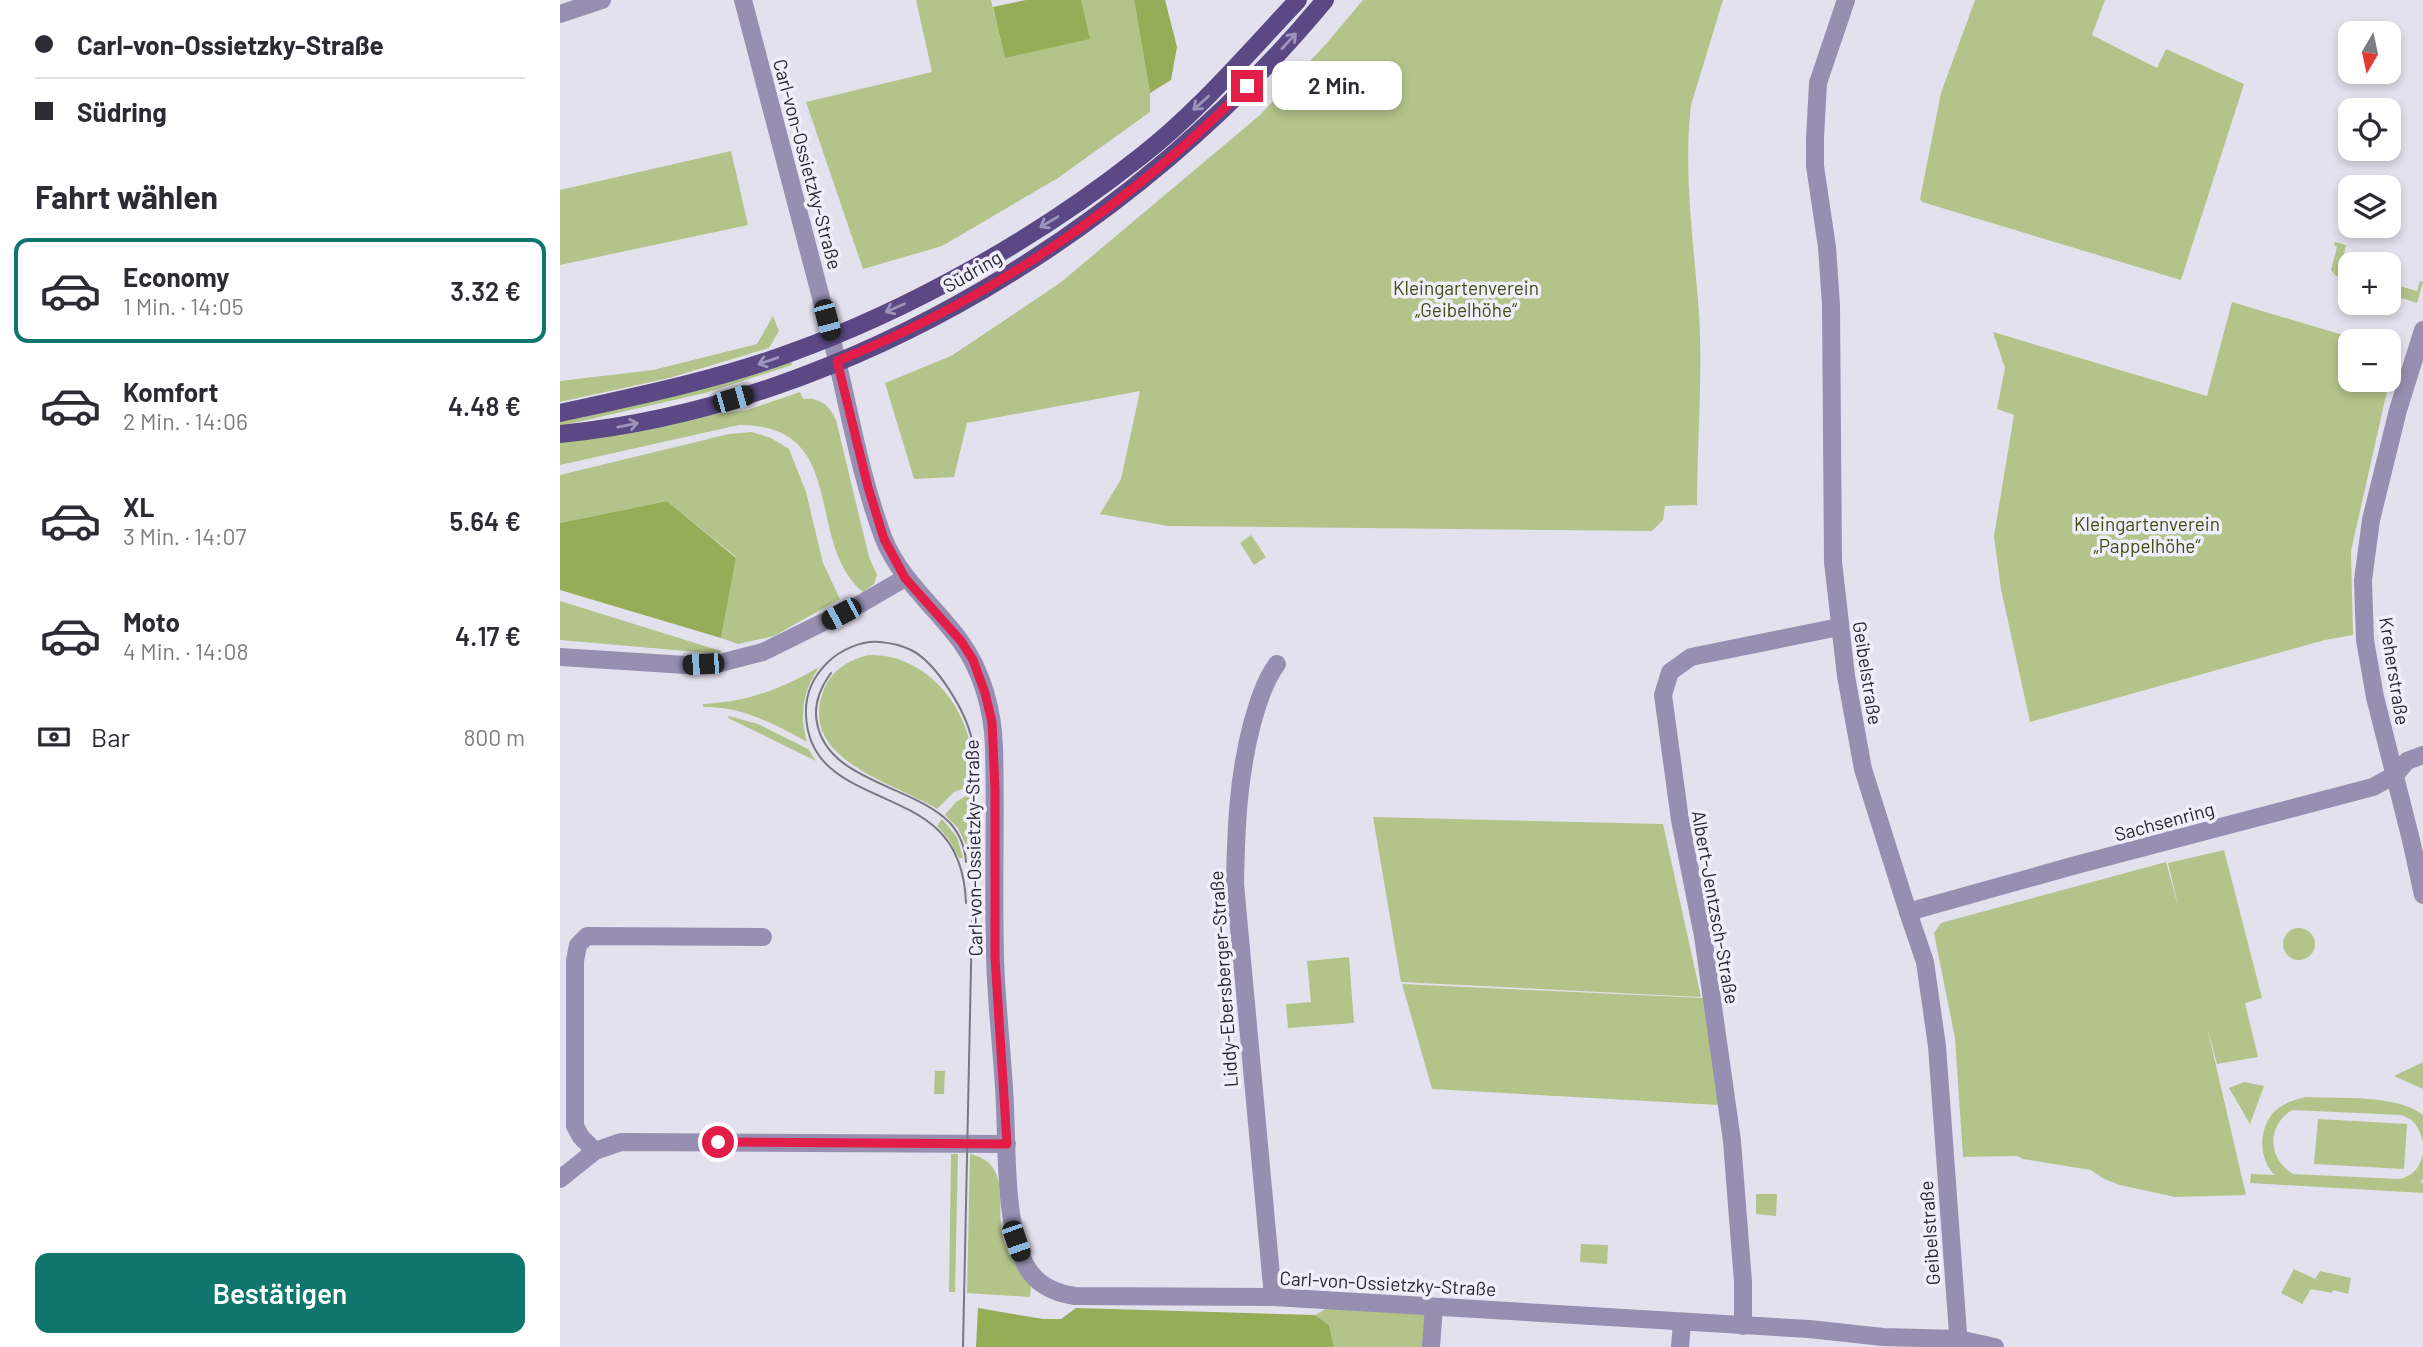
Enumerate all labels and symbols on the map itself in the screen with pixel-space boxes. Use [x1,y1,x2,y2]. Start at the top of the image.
north arrow [2338,21,2401,84]
one-way arrow [1281,33,1297,51]
street label: Carl-von-Ossietzky-Straße [769,56,847,272]
callout: 2 Min. [1272,62,1401,110]
route end [1231,70,1263,102]
one-way arrow [1192,95,1210,111]
one-way arrow [1039,215,1059,229]
street label: Südring [939,245,1005,297]
park label: Kleingartenverein „Geibelhöhe“ [1393,276,1539,321]
car [812,297,843,343]
one-way arrow [885,302,906,315]
one-way arrow [757,356,779,368]
car [710,383,757,415]
one-way arrow [616,418,639,431]
park label: Kleingartenverein „Pappelhöhe“ [2074,512,2220,557]
car [818,595,865,633]
street label: Kreherstraße [2375,615,2415,727]
street label: Geibelstraße [1848,620,1888,726]
car [682,652,725,676]
street label: Carl-von-Ossietzky-Straße [960,739,986,957]
street label: Sachsenring [2111,797,2217,845]
street label: Albert-Jentzsch-Straße [1688,808,1744,1006]
street label: Liddy-Ebersberger-Straße [1204,870,1242,1088]
route start [702,1126,734,1158]
street label: Geibelstraße [1914,1180,1944,1286]
car [1000,1218,1033,1264]
street label: Carl-von-Ossietzky-Straße [1279,1266,1497,1300]

